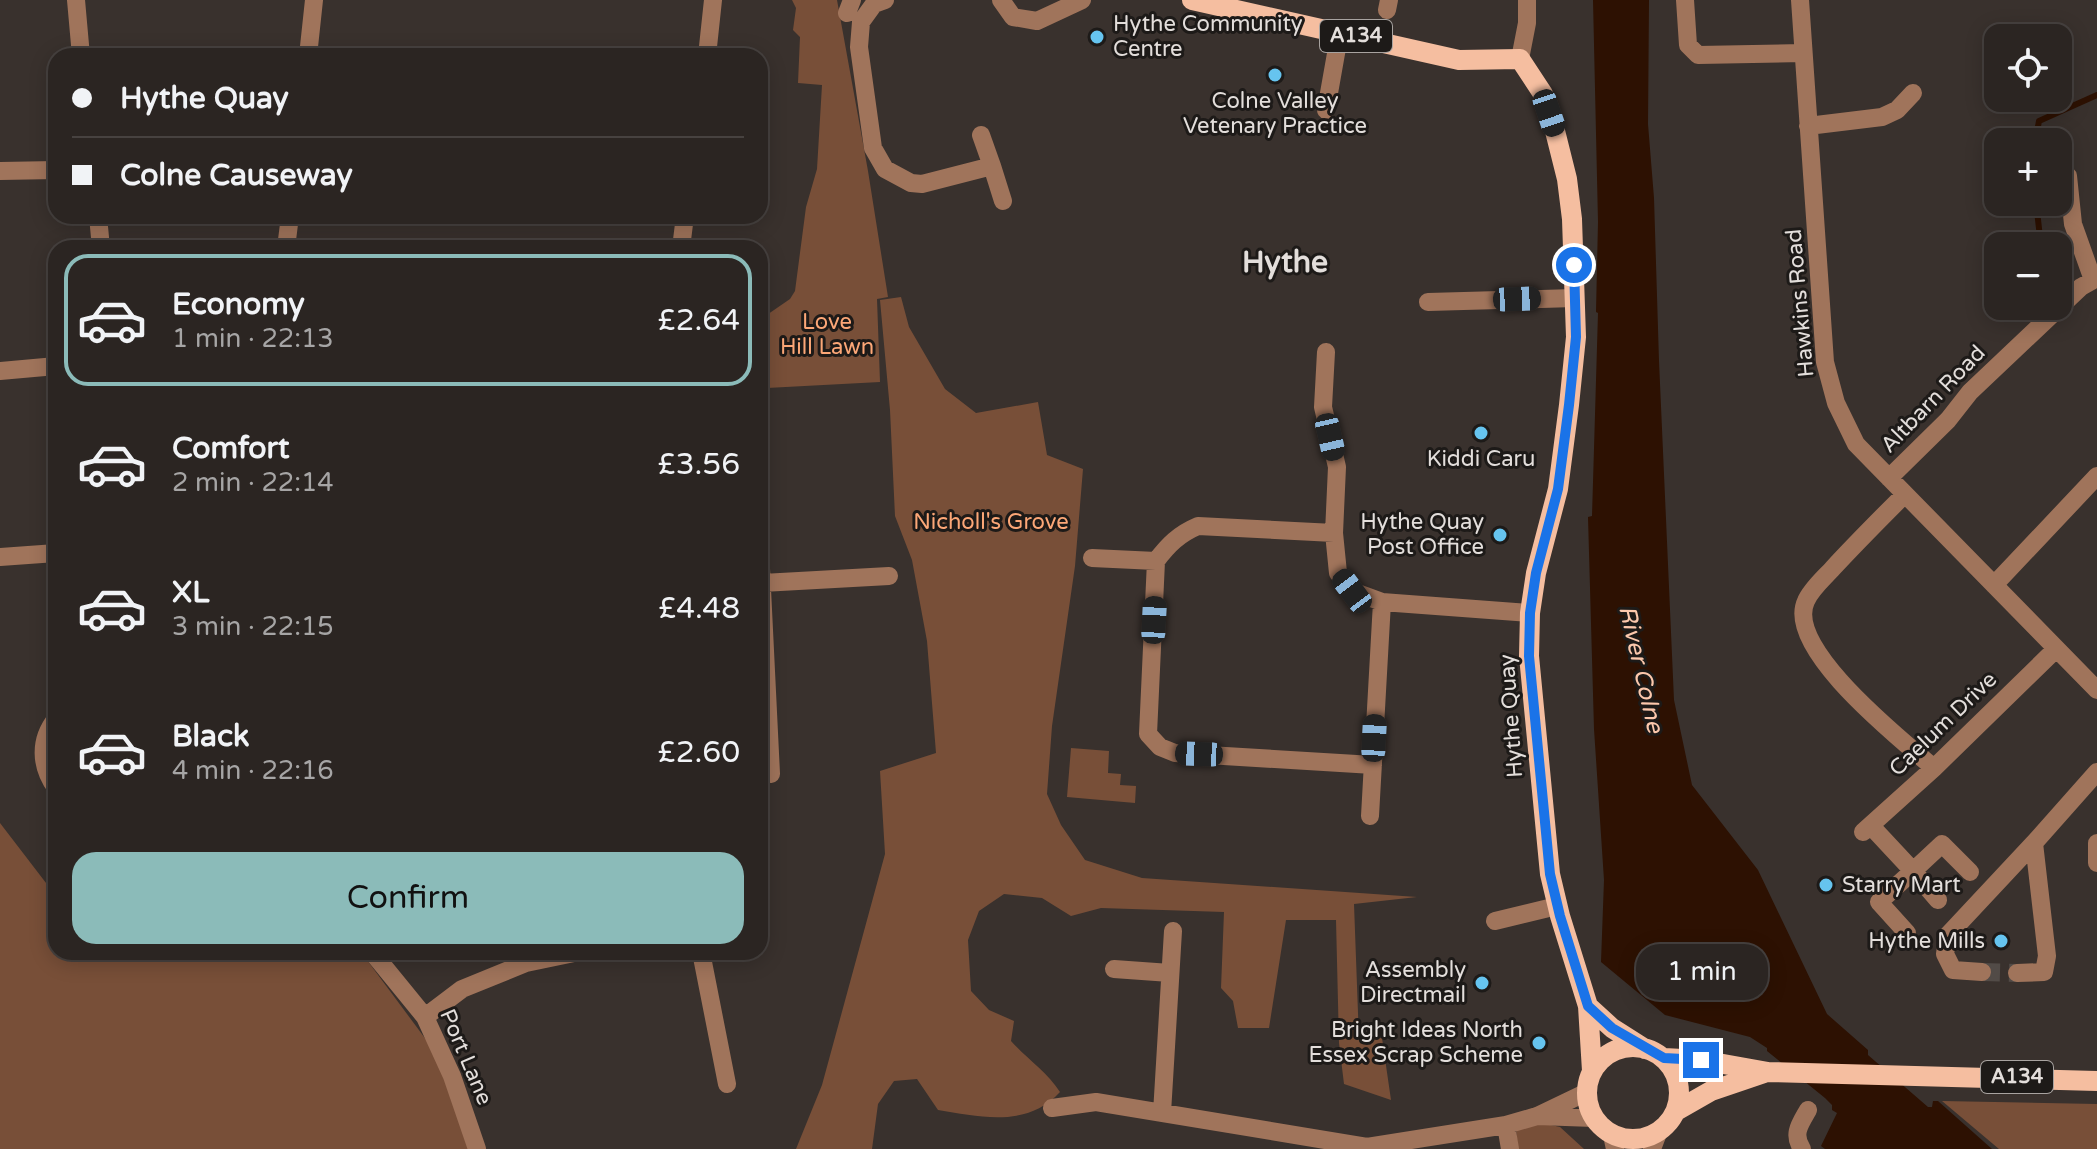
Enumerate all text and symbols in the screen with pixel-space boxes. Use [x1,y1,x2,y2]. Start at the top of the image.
place label: Hythe Community Centre [1113,11,1303,62]
road number: A134 [1320,20,1392,52]
map controls [1984,24,2072,320]
button: locate [1984,24,2072,112]
marker: Hythe Community Centre [1088,28,1106,46]
marker: Colne Valley Vetenary Practice [1266,66,1284,84]
text: Hythe Quay [120,80,289,117]
car [1530,86,1568,140]
place label: Colne Valley Vetenary Practice [1183,88,1367,139]
button: + [1984,128,2072,216]
text: Colne Causeway [120,157,353,194]
street label: Hawkins Road [1781,228,1819,378]
button: − [1984,232,2072,320]
district label: Hythe [1242,244,1328,281]
route start [1556,247,1592,283]
icon: car [76,284,148,356]
text: Economy [172,286,305,323]
car [1493,286,1541,312]
text: £2.64 [658,302,740,339]
park label: Love Hill Lawn [780,309,874,360]
text: 1 min · 22:13 [172,323,334,354]
street label: Altbarn Road [1875,340,1991,458]
car [1313,411,1347,463]
marker: Kiddi Caru [1472,424,1490,442]
icon: car [76,428,148,500]
text: Comfort [172,430,290,467]
text: £3.56 [658,446,740,483]
place label: Kiddi Caru [1427,446,1535,472]
text: 2 min · 22:14 [172,467,334,498]
park label: Nicholl's Grove [913,509,1069,535]
place label: Hythe Quay Post Office [1360,509,1484,560]
marker: Hythe Quay Post Office [1491,526,1509,544]
car [1328,565,1376,617]
icon: car [76,572,148,644]
text: XL [172,574,209,611]
text: £4.48 [658,590,740,627]
car [1141,595,1167,645]
water label: River Colne [1612,603,1670,737]
text: 3 min · 22:15 [172,611,334,642]
street label: Hythe Quay [1494,653,1528,779]
street label: Caelum Drive [1884,666,2002,782]
car [1361,713,1387,763]
icon: car [76,716,148,788]
text: Black [172,718,249,755]
text: £2.60 [658,734,740,771]
car [1175,741,1223,767]
text: 4 min · 22:16 [172,755,334,786]
button: Confirm [72,852,744,944]
place label: Starry Mart [1842,872,1961,898]
marker: Starry Mart [1817,876,1835,894]
place label: Hythe Mills [1868,928,1985,954]
marker: Hythe Mills [1992,932,2010,950]
callout: 1 min [1635,944,1767,1000]
text: 1 min [1667,956,1737,987]
place label: Assembly Directmail [1360,957,1466,1008]
marker: Assembly Directmail [1473,974,1491,992]
street label: Port Lane [434,1005,498,1109]
place label: Bright Ideas North Essex Scrap Scheme [1309,1017,1523,1068]
marker: Bright Ideas North Essex Scrap Scheme [1530,1034,1548,1052]
route end [1683,1042,1719,1078]
road number: A134 [1981,1061,2053,1093]

